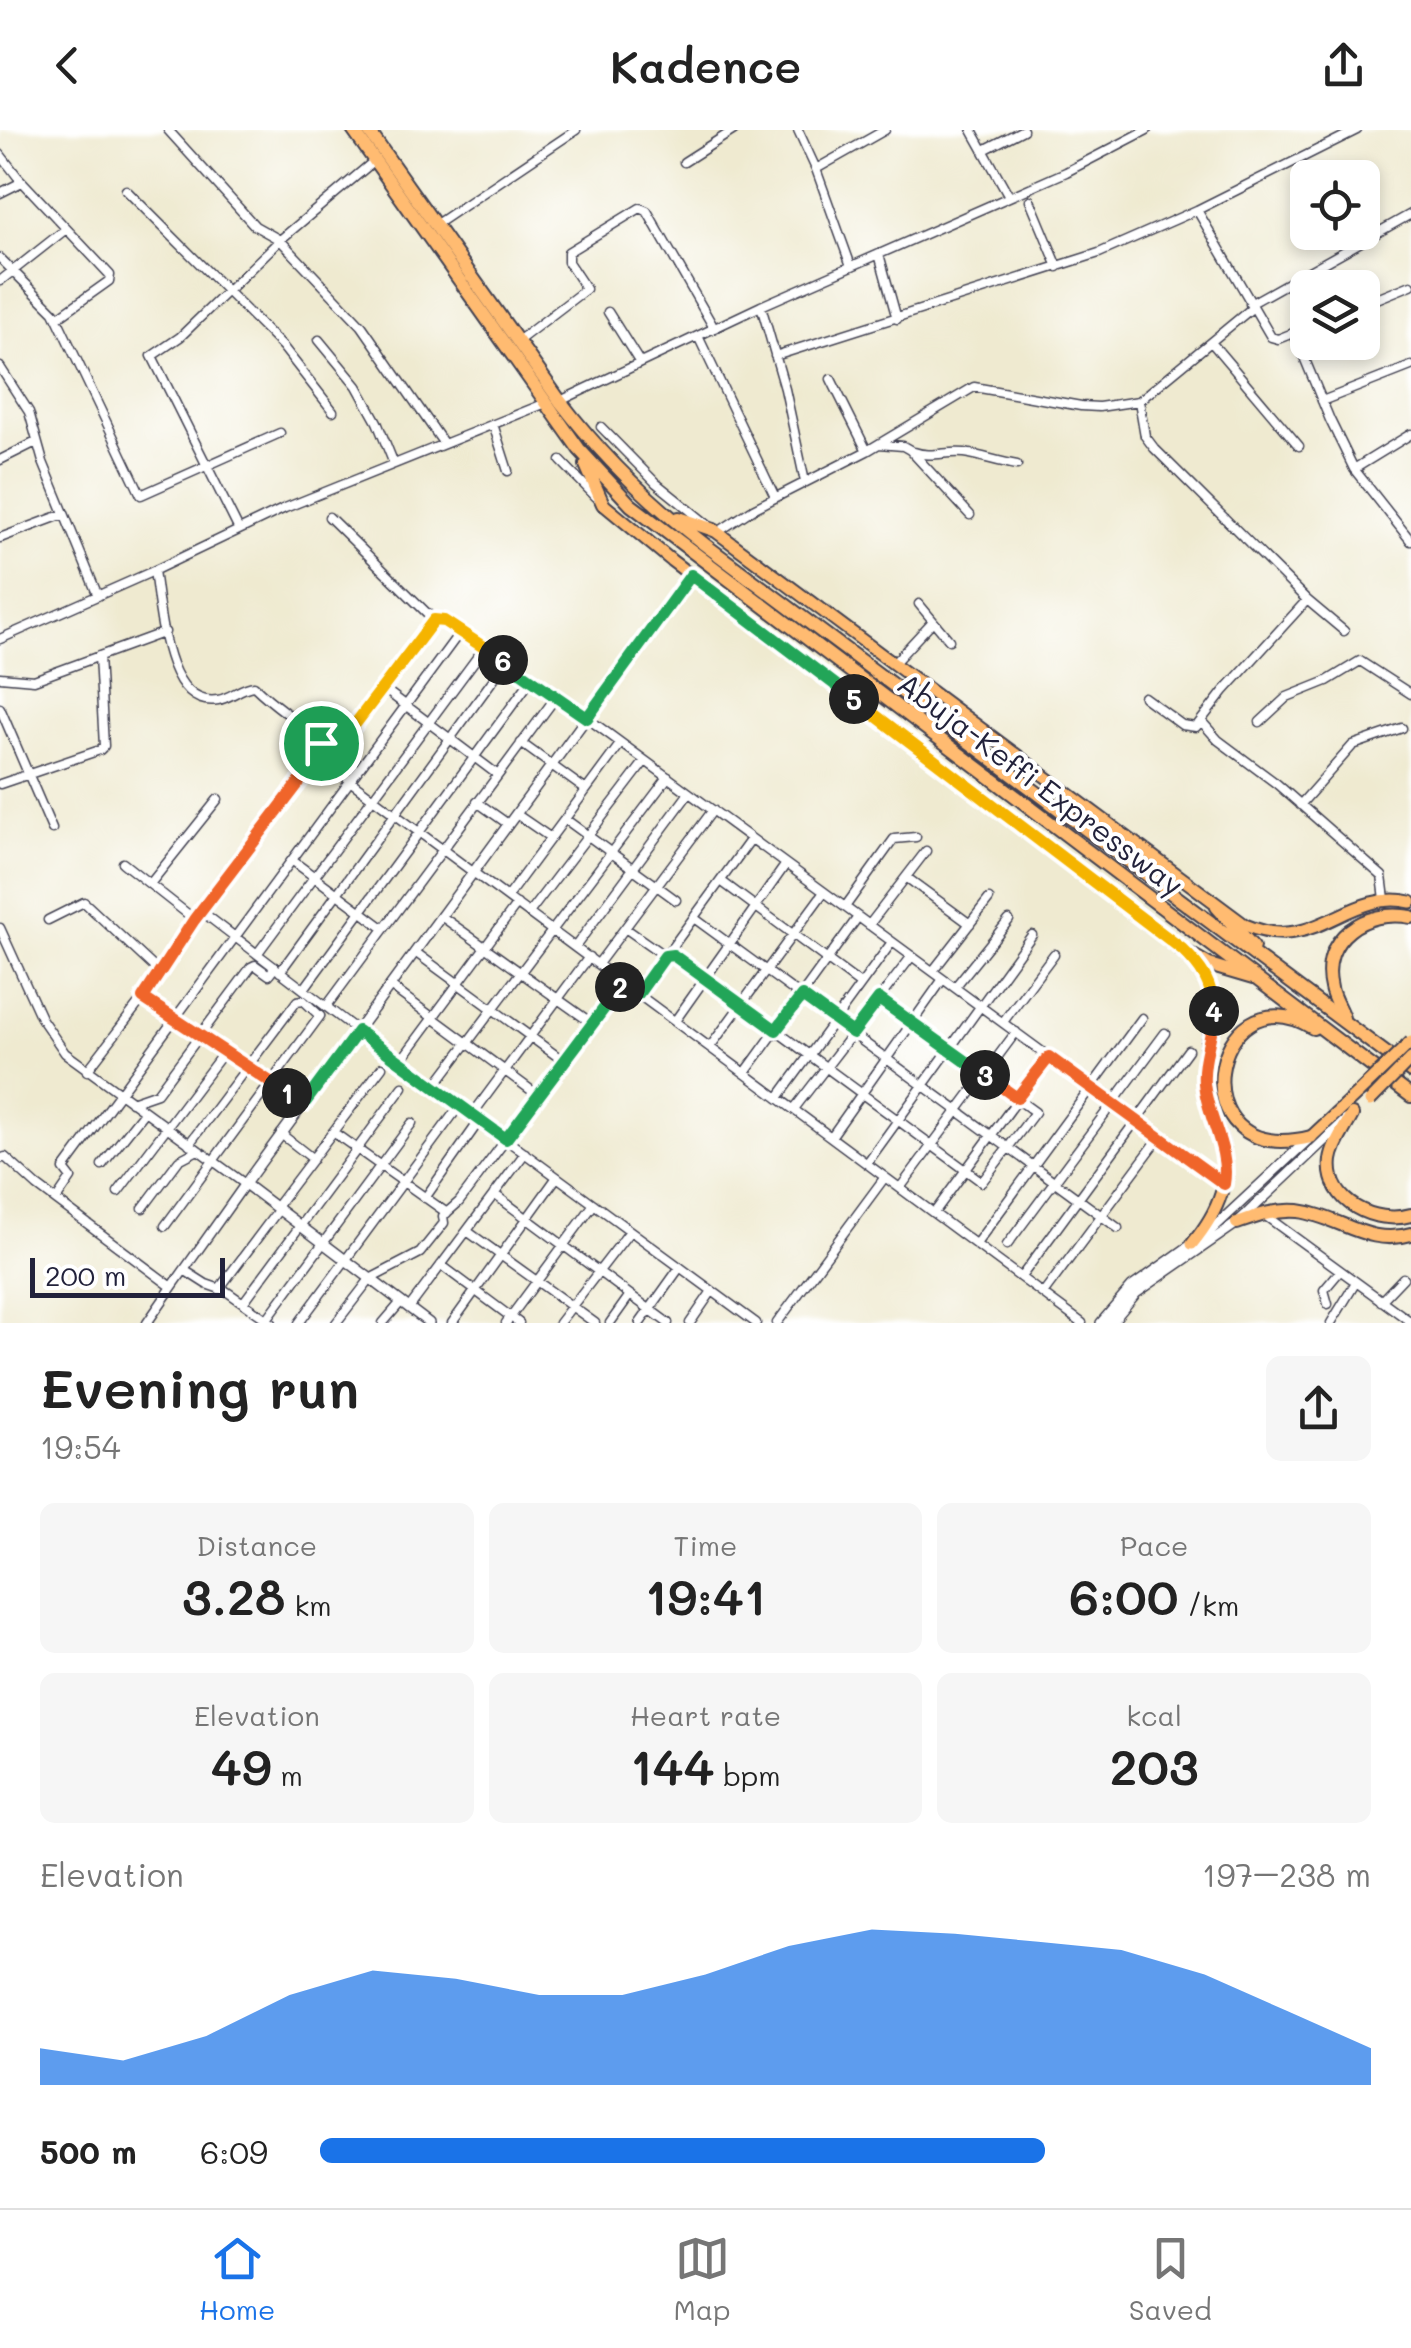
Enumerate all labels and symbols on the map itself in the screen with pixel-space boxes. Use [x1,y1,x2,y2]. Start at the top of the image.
pin: 6 [478,635,528,685]
street label: Abuja-Keffi Expressway [890,663,1192,904]
pin: 5 [829,674,879,724]
pin [279,701,364,786]
pin: 2 [595,962,645,1012]
pin: 4 [1189,986,1239,1036]
pin: 3 [960,1050,1010,1100]
pin: 1 [262,1068,312,1118]
scale bar [30,1253,225,1298]

